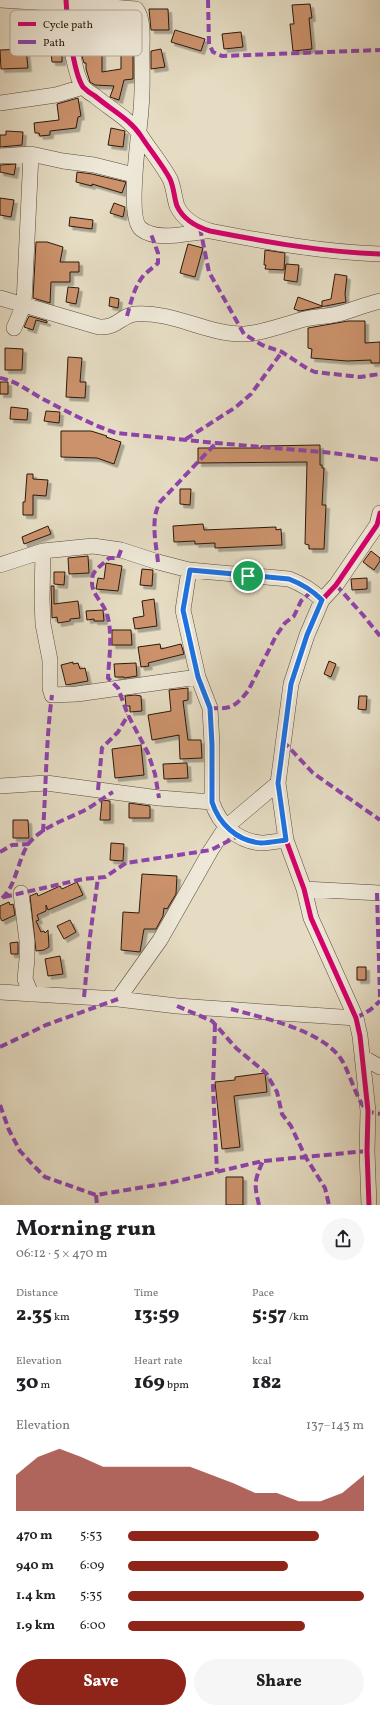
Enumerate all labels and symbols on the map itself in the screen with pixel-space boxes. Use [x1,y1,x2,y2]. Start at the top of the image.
legend [10,10,142,56]
text: Cycle path [43,18,93,33]
text: Path [43,36,66,51]
pin [231,559,265,593]

